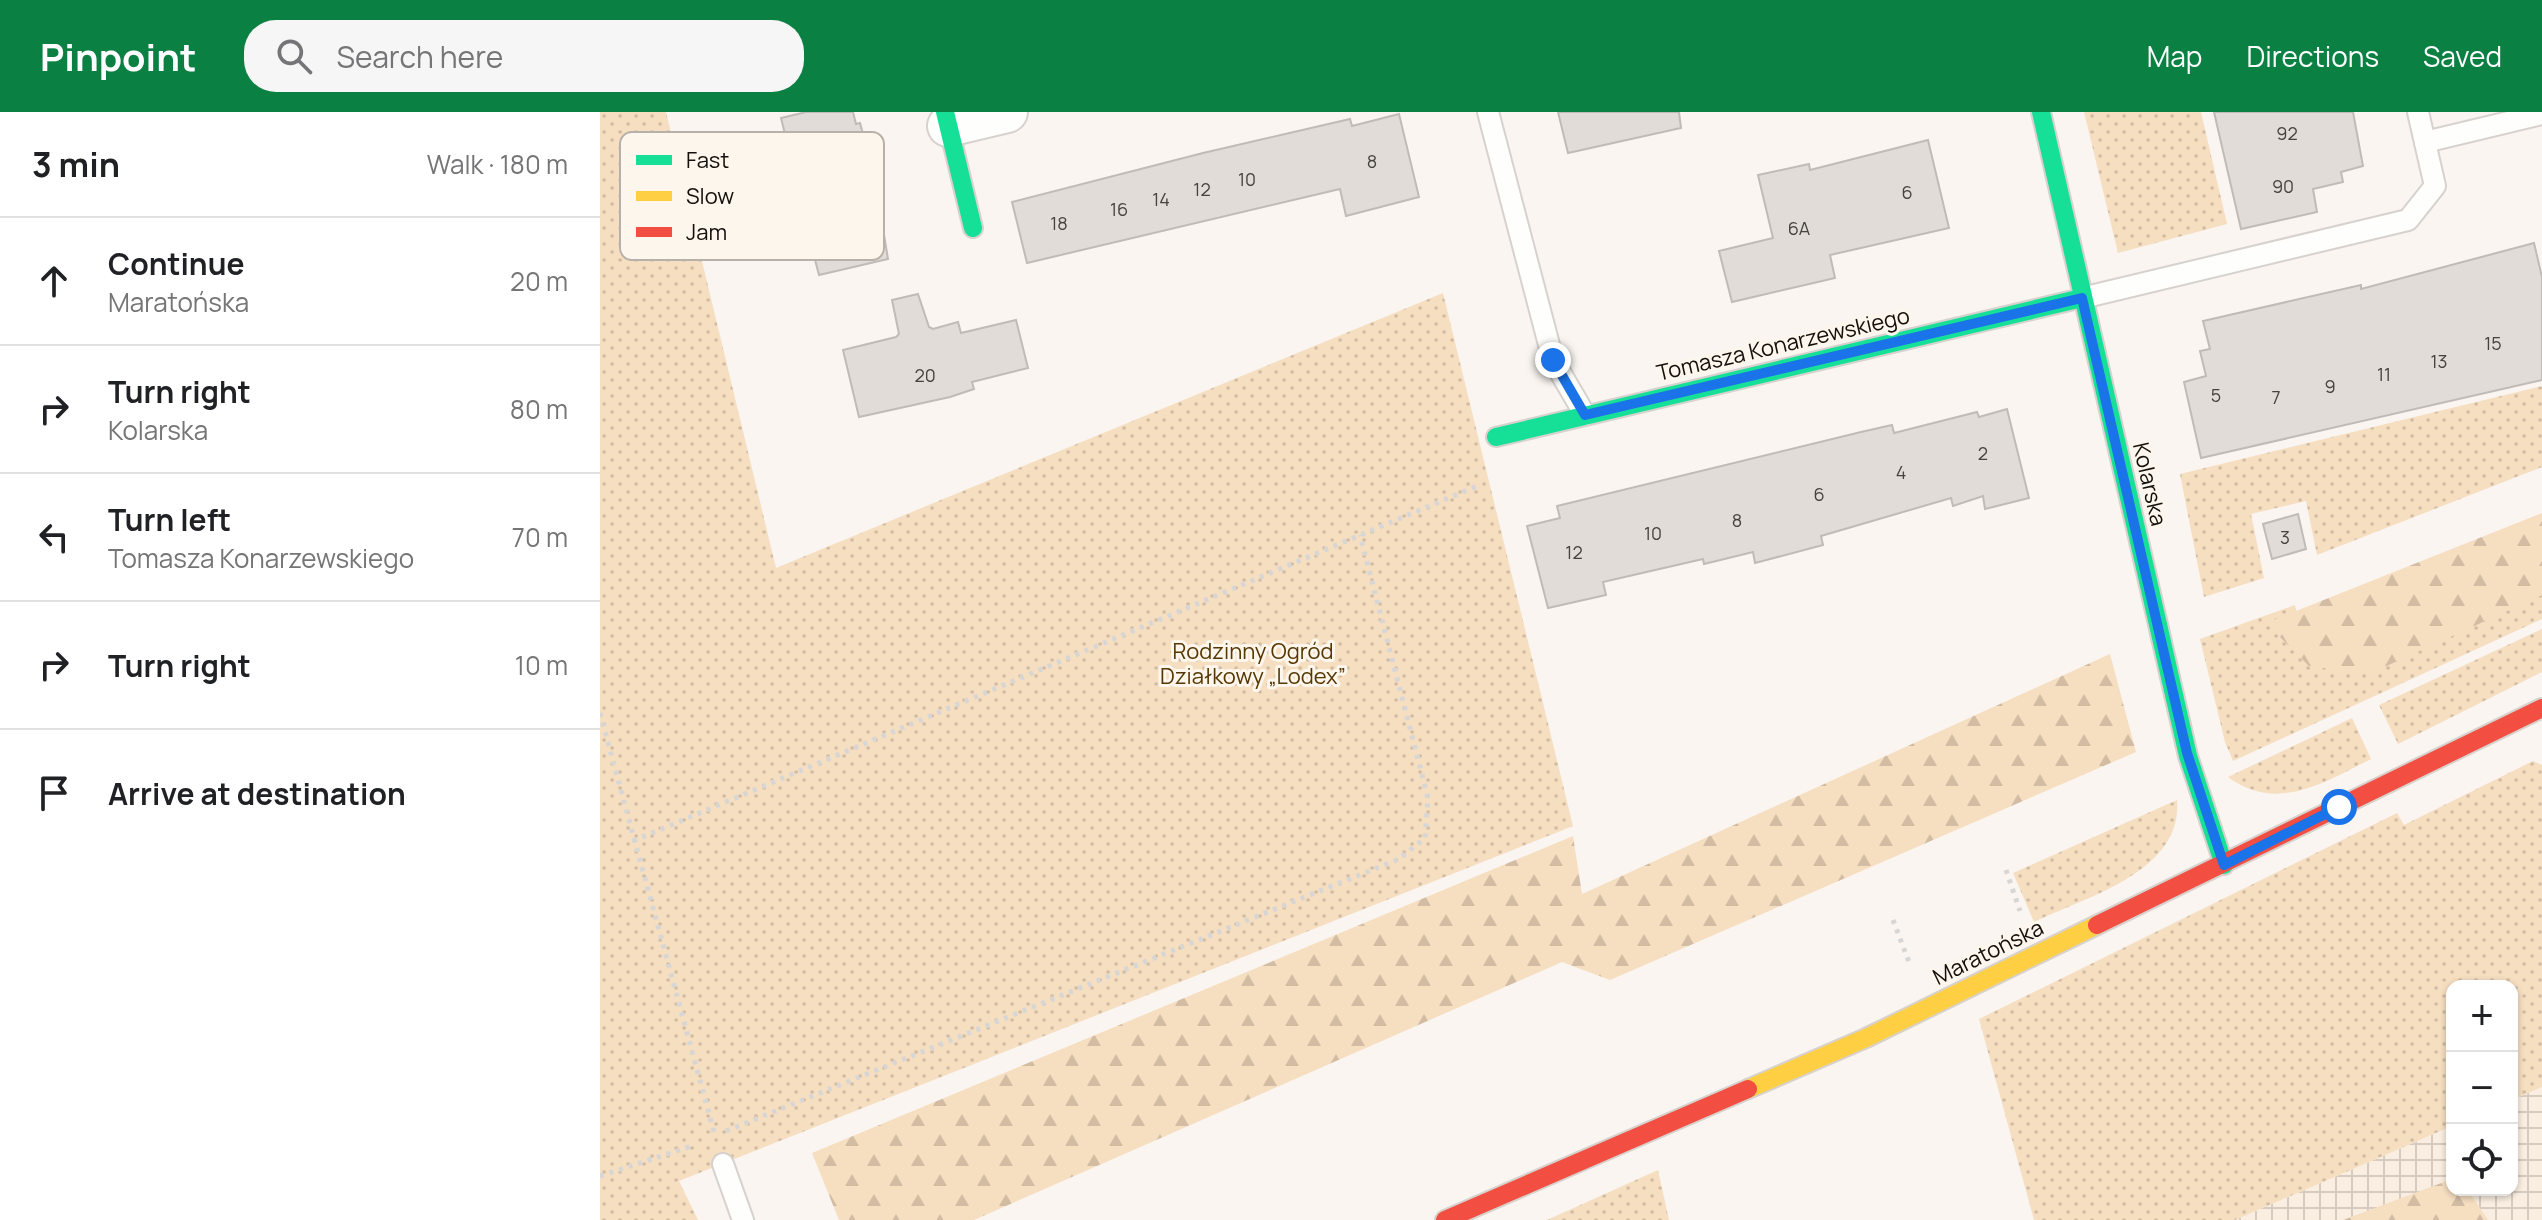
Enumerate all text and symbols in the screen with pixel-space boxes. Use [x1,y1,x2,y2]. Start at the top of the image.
search box [244,20,804,92]
text: Pinpoint [40,30,196,82]
icon: search [272,34,316,78]
text: Search here [336,36,503,77]
text: Map [2147,37,2202,75]
text: Directions [2246,37,2379,75]
text: Saved [2423,37,2502,75]
house number: 92 [2276,121,2298,145]
legend [620,132,884,260]
text: 3 min [32,141,120,187]
text: Fast [686,145,729,175]
text: Walk · 180 m [427,146,568,182]
house number: 8 [1367,149,1377,173]
house number: 10 [1238,167,1256,191]
house number: 90 [2272,174,2294,198]
house number: 12 [1193,177,1211,201]
house number: 6 [1901,180,1913,204]
text: Slow [686,181,734,211]
house number: 14 [1152,187,1170,211]
house number: 16 [1110,197,1128,221]
house number: 18 [1050,211,1068,235]
house number: 6A [1788,216,1811,240]
text: Jam [686,217,727,247]
text: Continue [108,243,244,284]
icon: ahead [32,259,76,303]
text: 20 m [510,263,568,299]
text: Maratońska [108,284,249,320]
street label: Tomasza Konarzewskiego [1653,300,1913,388]
house number: 15 [2484,331,2502,355]
route end [1535,342,1571,378]
house number: 13 [2431,349,2447,373]
house number: 11 [2377,362,2391,386]
house number: 20 [914,363,936,387]
text: Turn right [108,371,251,412]
house number: 9 [2324,374,2336,398]
house number: 5 [2211,383,2221,407]
house number: 7 [2271,385,2281,409]
icon: right [32,387,76,431]
text: 80 m [510,391,568,427]
text: Kolarska [108,412,208,448]
street label: Kolarska [2126,439,2174,529]
house number: 2 [1978,441,1988,465]
house number: 4 [1896,460,1906,484]
house number: 6 [1813,482,1825,506]
text: Turn left [108,499,231,540]
house number: 8 [1732,508,1742,532]
icon: left [32,515,76,559]
text: 70 m [512,519,568,555]
house number: 10 [1644,521,1662,545]
house number: 3 [2280,525,2290,549]
text: Tomasza Konarzewskiego [108,540,414,576]
house number: 12 [1565,540,1583,564]
park label: Rodzinny Ogród Działkowy „Lodex” [1160,636,1346,691]
icon: right [32,643,76,687]
text: Turn right [108,645,251,686]
text: 10 m [515,647,568,683]
icon: arrive [32,771,76,815]
text: Arrive at destination [108,773,406,814]
route start [2321,789,2357,825]
street label: Maratońska [1928,912,2048,992]
map controls [2446,980,2518,1196]
button: + [2446,980,2518,1052]
button: − [2446,1052,2518,1124]
button: locate [2446,1124,2518,1196]

